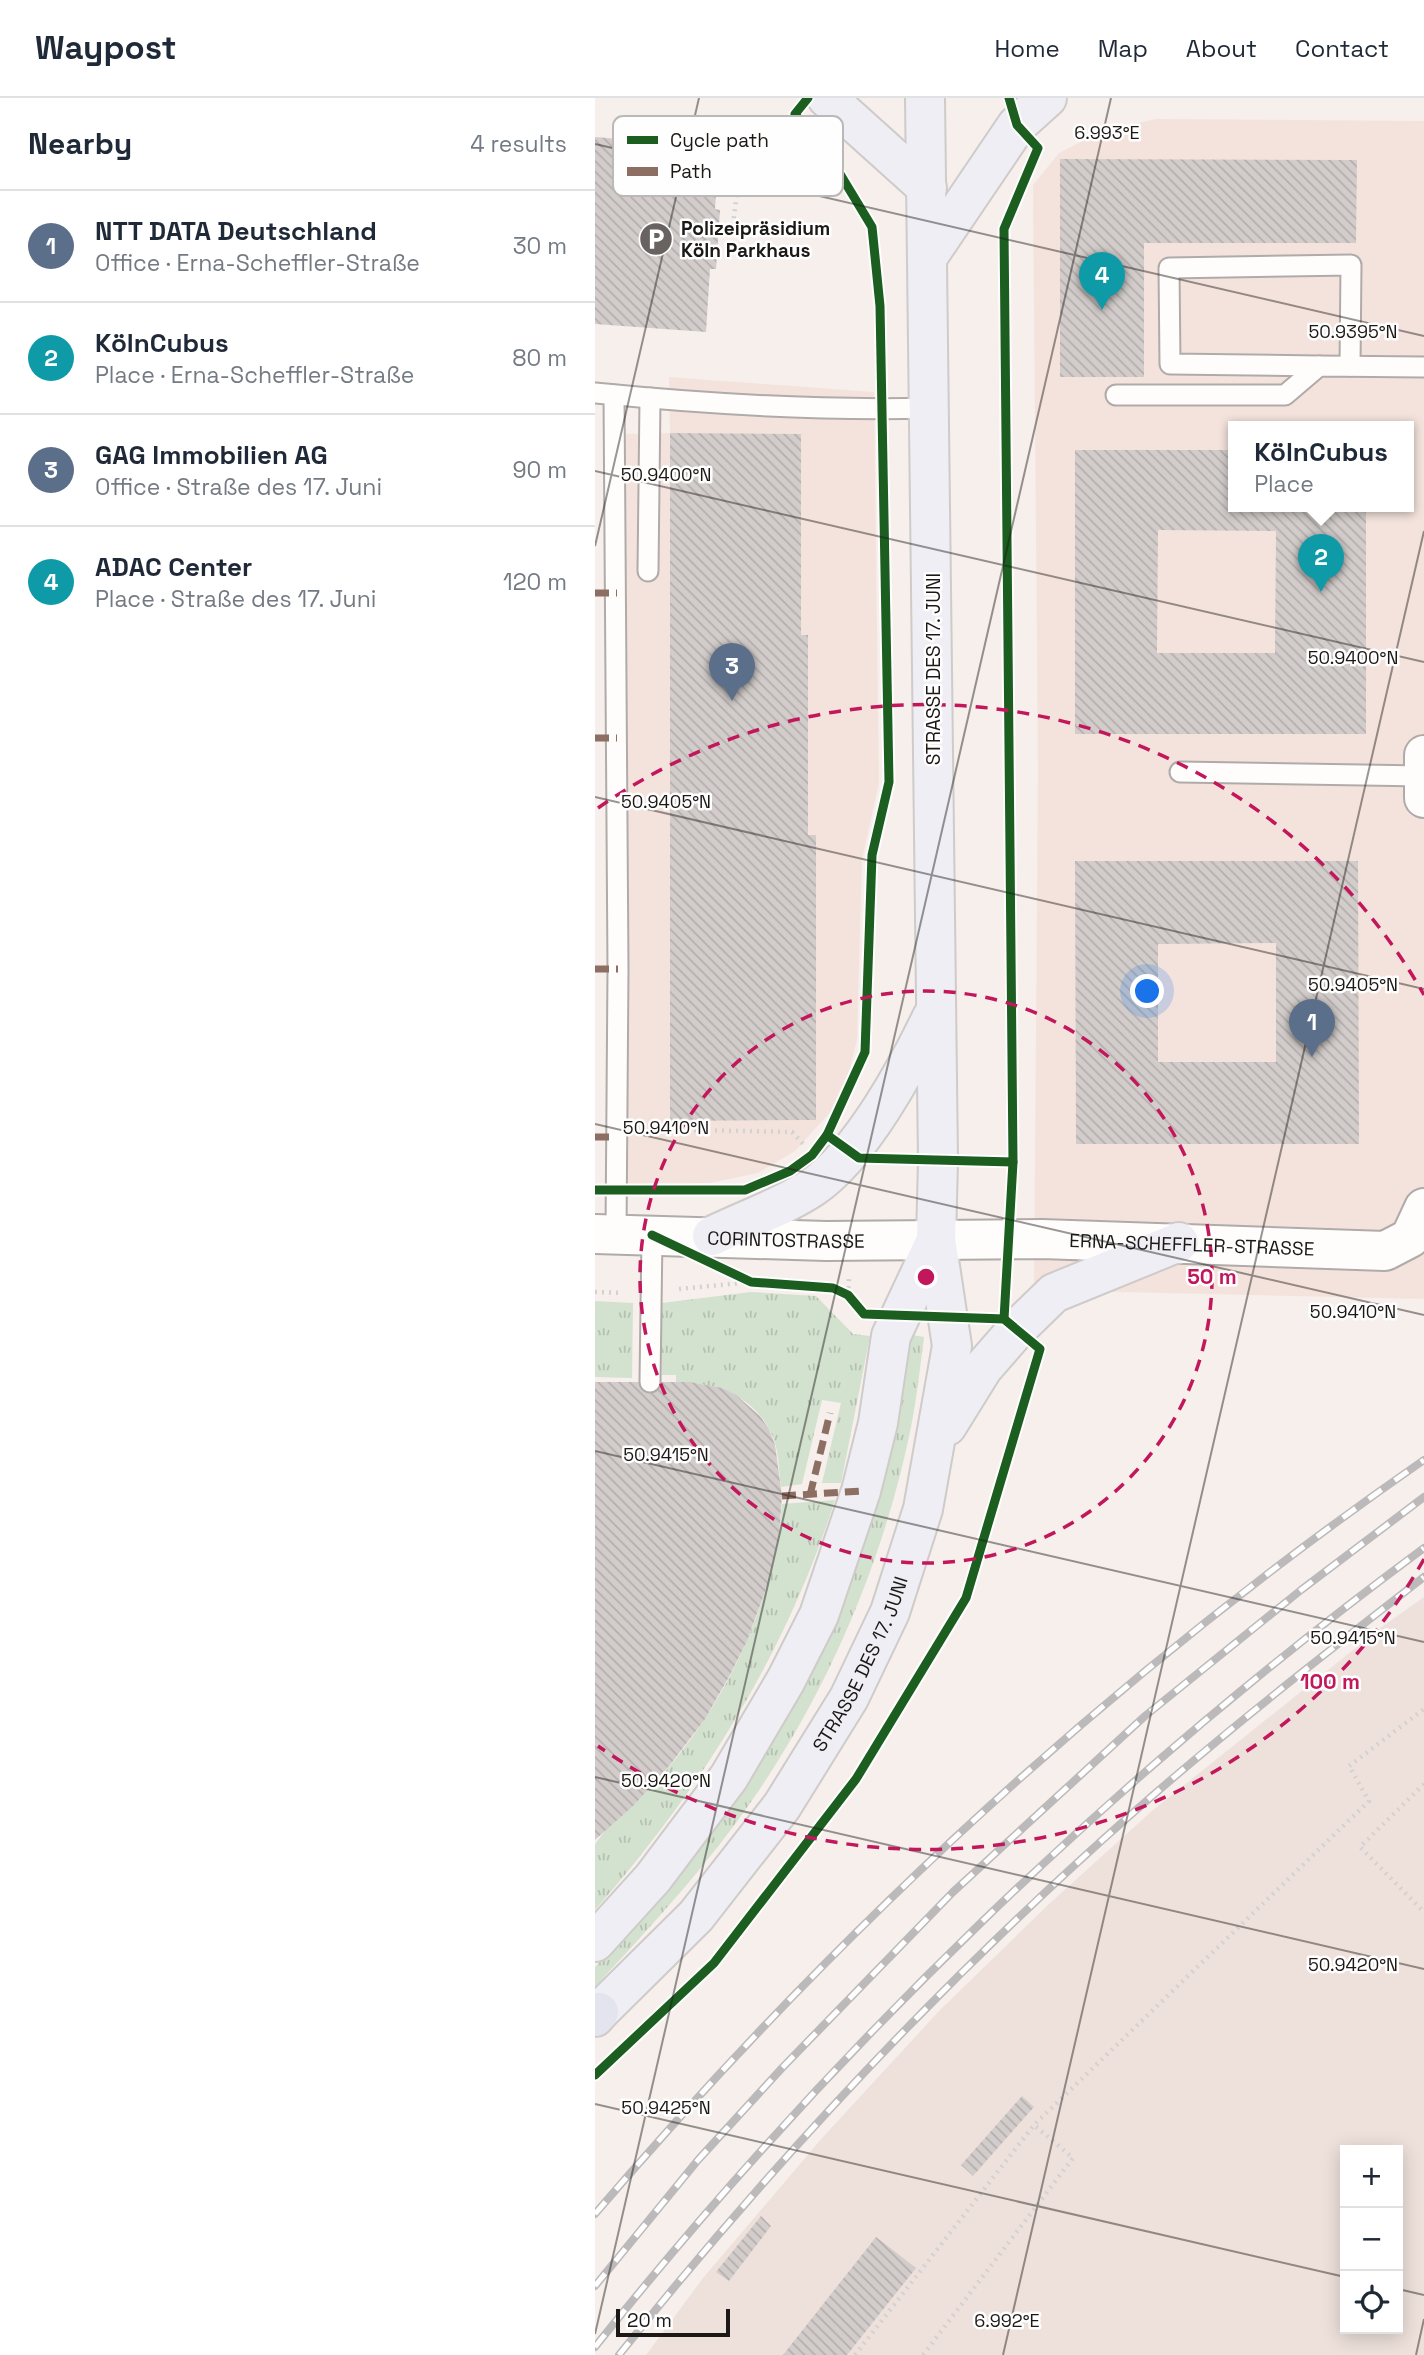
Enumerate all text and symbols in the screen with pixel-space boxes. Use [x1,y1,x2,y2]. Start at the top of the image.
text: Waypost [35,27,177,69]
text: Home [994,33,1060,64]
text: Map [1098,33,1148,64]
text: About [1186,33,1257,64]
text: Contact [1295,33,1389,64]
legend [613,116,843,196]
text: 6.993°E [1074,121,1140,144]
text: Nearby [28,124,132,163]
text: Cycle path [670,128,769,153]
text: 4 results [470,129,567,159]
text: Path [670,159,712,184]
text: NTT DATA Deutschland [95,214,377,248]
place label: Polizeipräsidium Köln Parkhaus [681,216,830,263]
parking icon: Polizeipräsidium Köln Parkhaus [637,220,675,258]
text: 1 [46,231,56,261]
text: 30 m [513,231,567,261]
text: Office · Erna-Scheffler-Straße [95,248,420,278]
pin: 4 [1079,252,1125,310]
text: 50.9395°N [1308,320,1398,343]
text: KölnCubus [95,326,229,360]
text: 2 [44,343,58,373]
text: 80 m [512,343,567,373]
text: Place · Erna-Scheffler-Straße [95,360,414,390]
popup [1228,421,1414,512]
text: KölnCubus [1254,435,1388,469]
text: GAG Immobilien AG [95,438,328,472]
text: 3 [44,455,58,485]
text: 90 m [512,455,567,485]
text: 50.9400°N [621,463,711,486]
text: Place [1254,469,1314,499]
text: Office · Straße des 17. Juni [95,472,382,502]
pin: 2 [1298,534,1344,592]
text: ADAC Center [95,550,252,584]
text: 4 [44,567,58,597]
text: 120 m [503,567,567,597]
street label: STRASSE DES 17. JUNI [921,573,946,765]
text: Place · Straße des 17. Juni [95,584,376,614]
pin: 3 [709,643,755,701]
text: 50.9400°N [1308,646,1398,669]
text: 50.9405°N [621,790,711,813]
text: 50.9405°N [1308,973,1398,996]
your location [1130,974,1164,1008]
pin: 1 [1289,999,1335,1057]
text: 50.9410°N [623,1116,709,1139]
street label: CORINTOSTRASSE [707,1225,865,1254]
street label: ERNA-SCHEFFLER-STRASSE [1069,1227,1315,1261]
text: 50 m [1187,1263,1237,1290]
centre of rings [914,1265,938,1289]
text: 50.9410°N [1310,1300,1396,1323]
text: 50.9415°N [623,1443,709,1466]
street label: STRASSE DES 17. JUNI [806,1573,913,1756]
text: 50.9415°N [1310,1626,1396,1649]
text: 100 m [1300,1668,1360,1695]
text: 50.9420°N [621,1769,711,1792]
text: 50.9420°N [1308,1953,1398,1976]
text: 50.9425°N [621,2096,711,2119]
map controls [1340,2145,1403,2334]
button: + [1340,2145,1403,2208]
button: − [1340,2208,1403,2271]
button: locate [1340,2271,1403,2334]
scale bar [616,2306,730,2338]
text: 20 m [627,2308,672,2333]
text: 6.992°E [974,2309,1040,2332]

